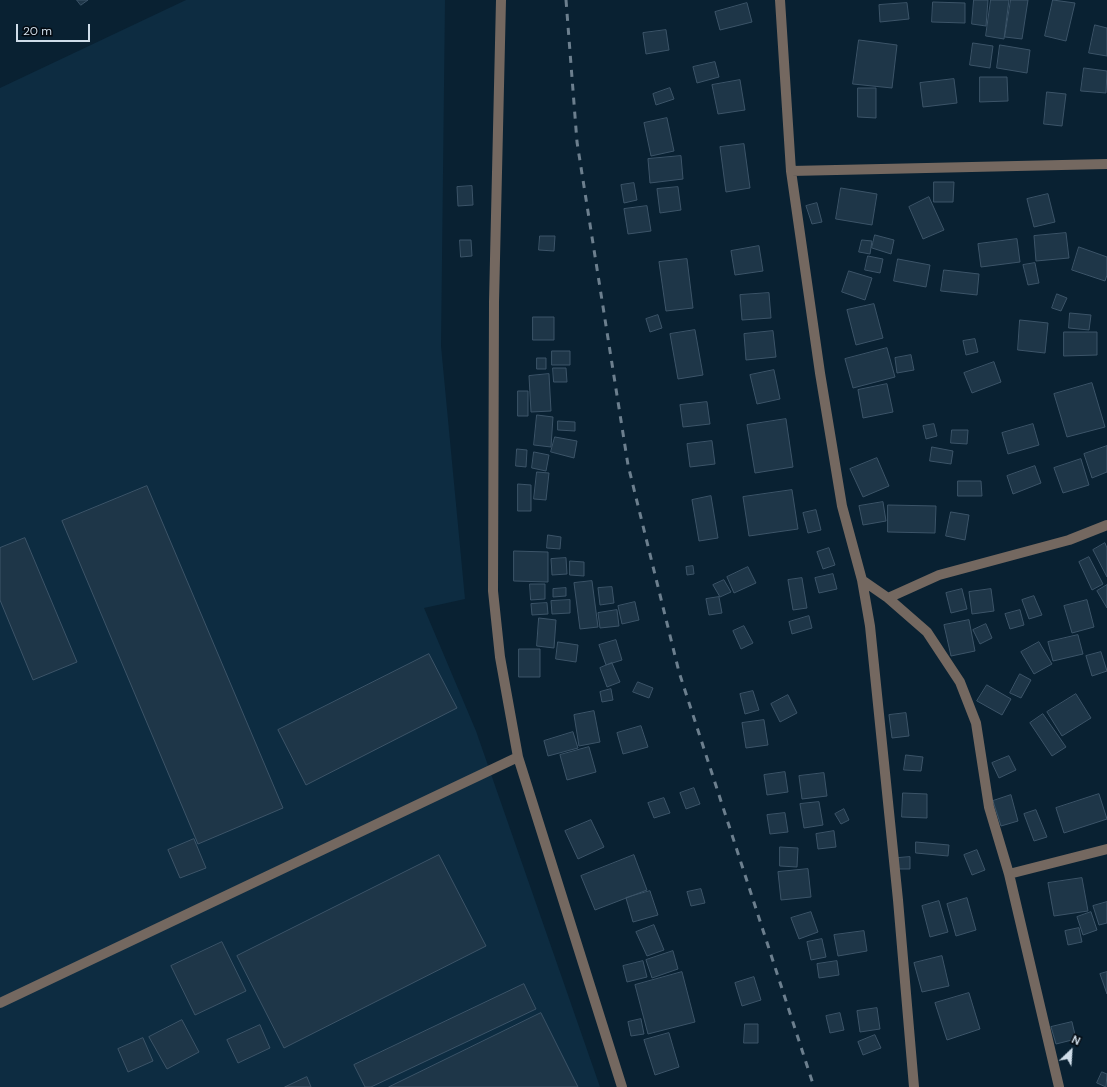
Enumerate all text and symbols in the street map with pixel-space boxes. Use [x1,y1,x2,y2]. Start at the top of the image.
scale bar [18,16,92,42]
text: 20 m [23,23,52,39]
north arrow [1051,1031,1091,1071]
text: N [1069,1032,1083,1048]

